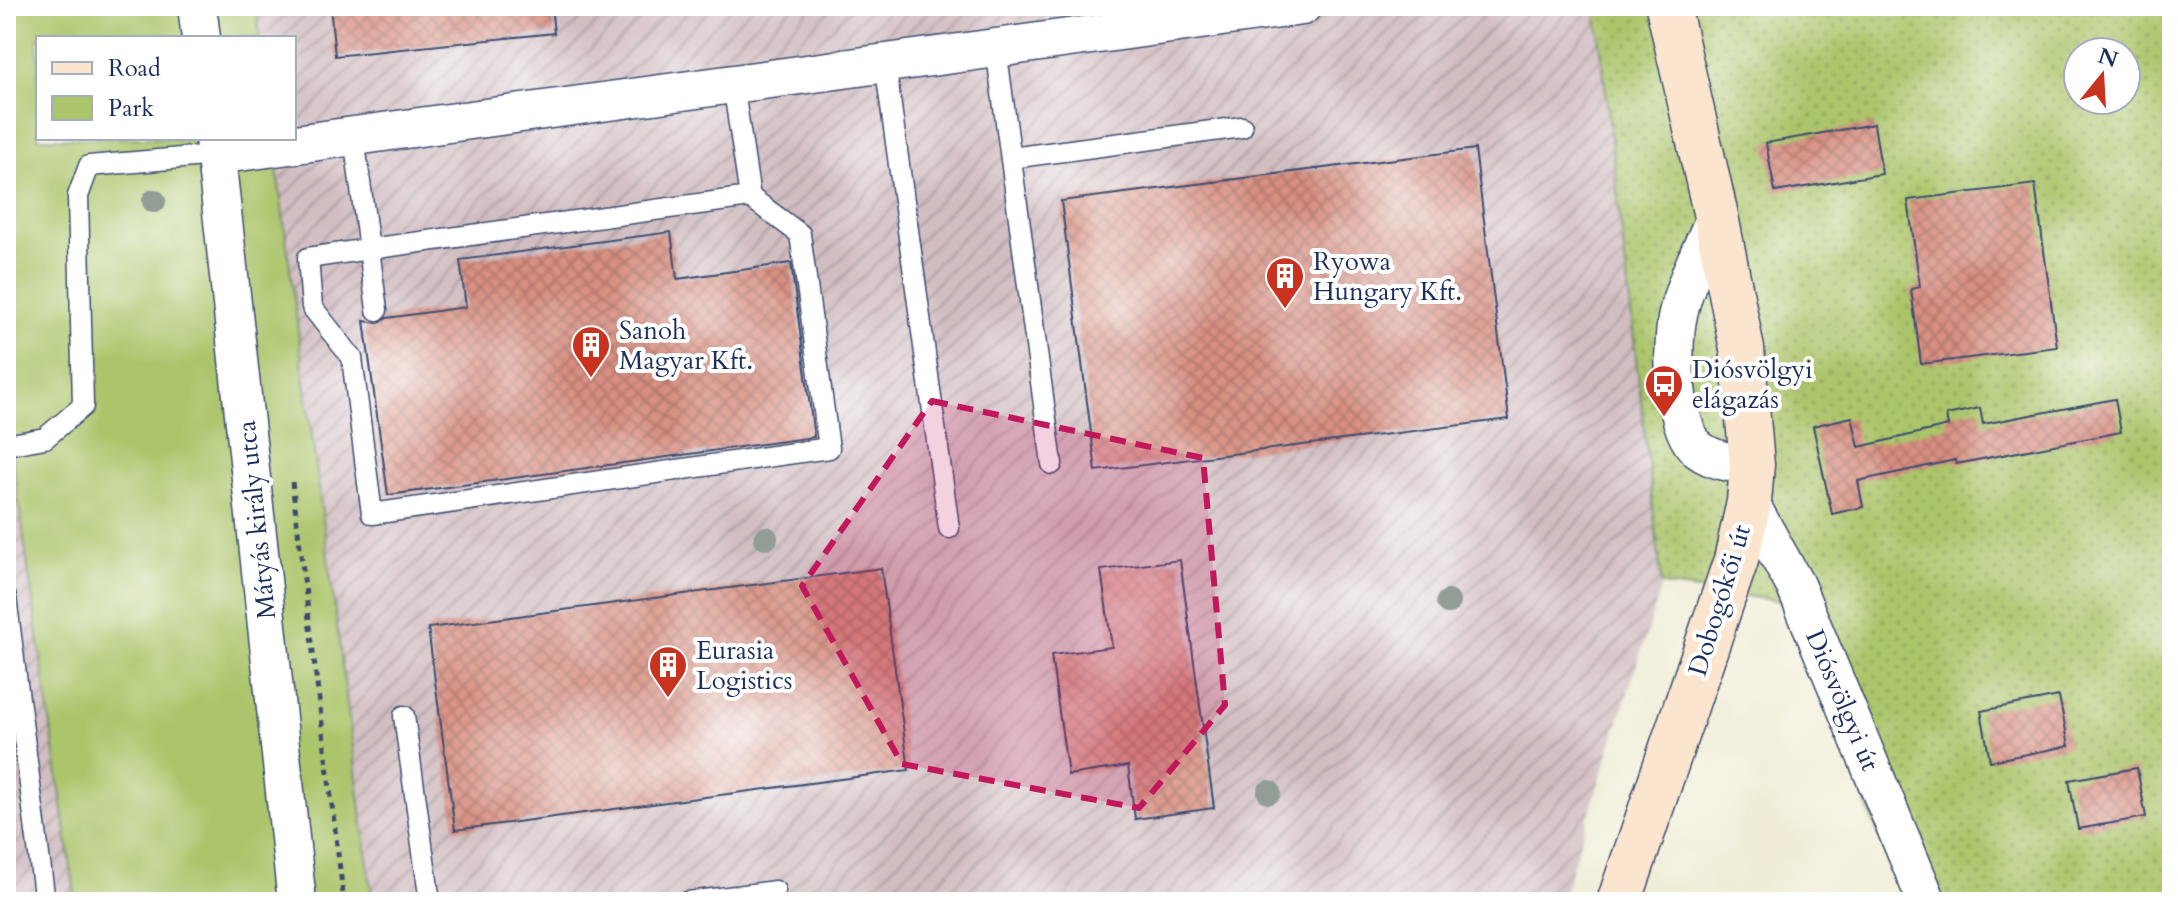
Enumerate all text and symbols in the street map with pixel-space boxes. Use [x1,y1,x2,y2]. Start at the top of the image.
legend [36,36,296,140]
north arrow [2062,36,2142,116]
text: N [2094,41,2122,75]
text: Road [108,52,161,85]
text: Park [108,92,154,125]
place label: Ryowa Hungary Kft. [1313,244,1462,309]
building icon: Ryowa Hungary Kft. [1264,255,1306,310]
place label: Sanoh Magyar Kft. [619,313,753,378]
building icon: Sanoh Magyar Kft. [570,324,612,379]
place label: Diósvölgyi elágazás [1692,352,1813,417]
bus stop icon: Diósvölgyi elágazás [1643,363,1685,418]
street label: Mátyás király utca [229,419,284,621]
street label: Dobogókői út [1680,520,1759,680]
street label: Diósvölgyi út [1797,624,1888,776]
place label: Eurasia Logistics [696,633,792,698]
building icon: Eurasia Logistics [647,644,689,699]

